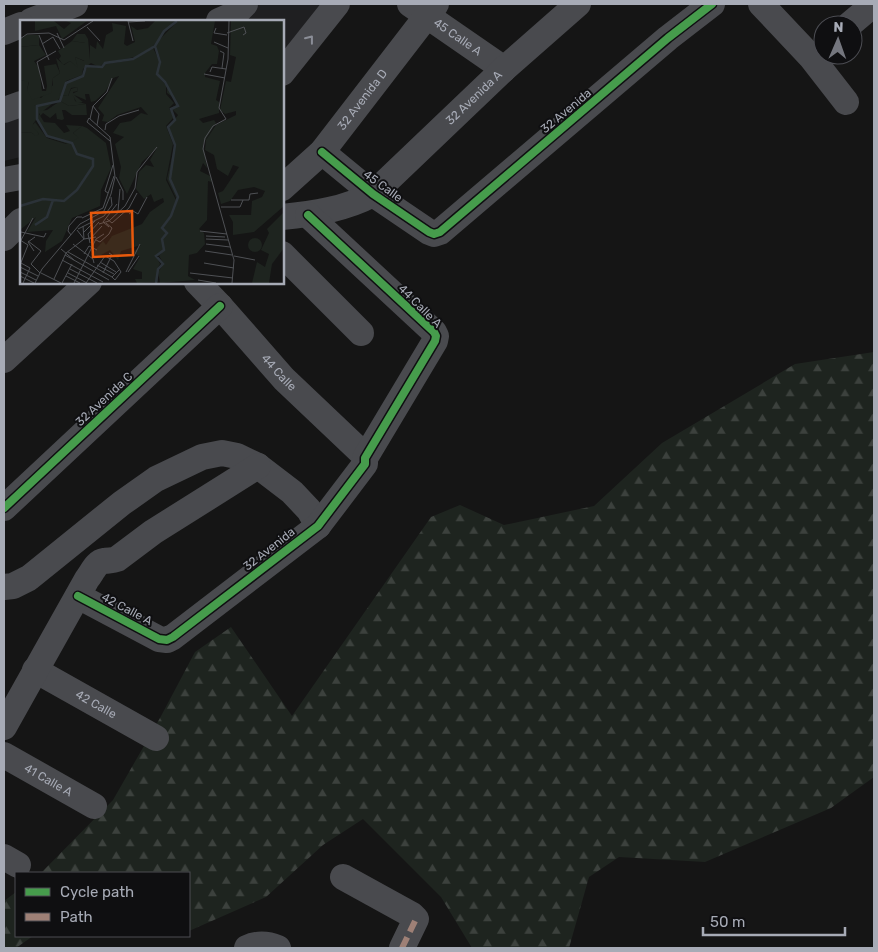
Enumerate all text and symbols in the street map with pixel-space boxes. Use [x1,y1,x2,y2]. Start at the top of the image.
street label: 45 Calle A [431,15,484,59]
north arrow [813,15,863,65]
text: N [833,19,844,36]
inset map [20,20,284,284]
one-way arrow [304,35,313,44]
street label: 32 Avenida D [335,66,390,133]
street label: 32 Avenida A [443,68,505,128]
street label: 32 Avenida [538,86,594,136]
street label: 45 Calle [361,167,405,205]
street label: 44 Calle A [395,281,445,331]
street label: 44 Calle [258,351,299,394]
street label: 32 Avenida C [73,369,135,429]
street label: 32 Avenida [240,525,298,573]
street label: 42 Calle A [99,590,155,628]
street label: 42 Calle [73,687,119,721]
street label: 41 Calle A [22,761,75,799]
legend [15,872,190,937]
text: Cycle path [60,883,134,901]
scale bar [703,904,846,936]
text: Path [60,908,93,926]
text: 50 m [710,913,745,931]

